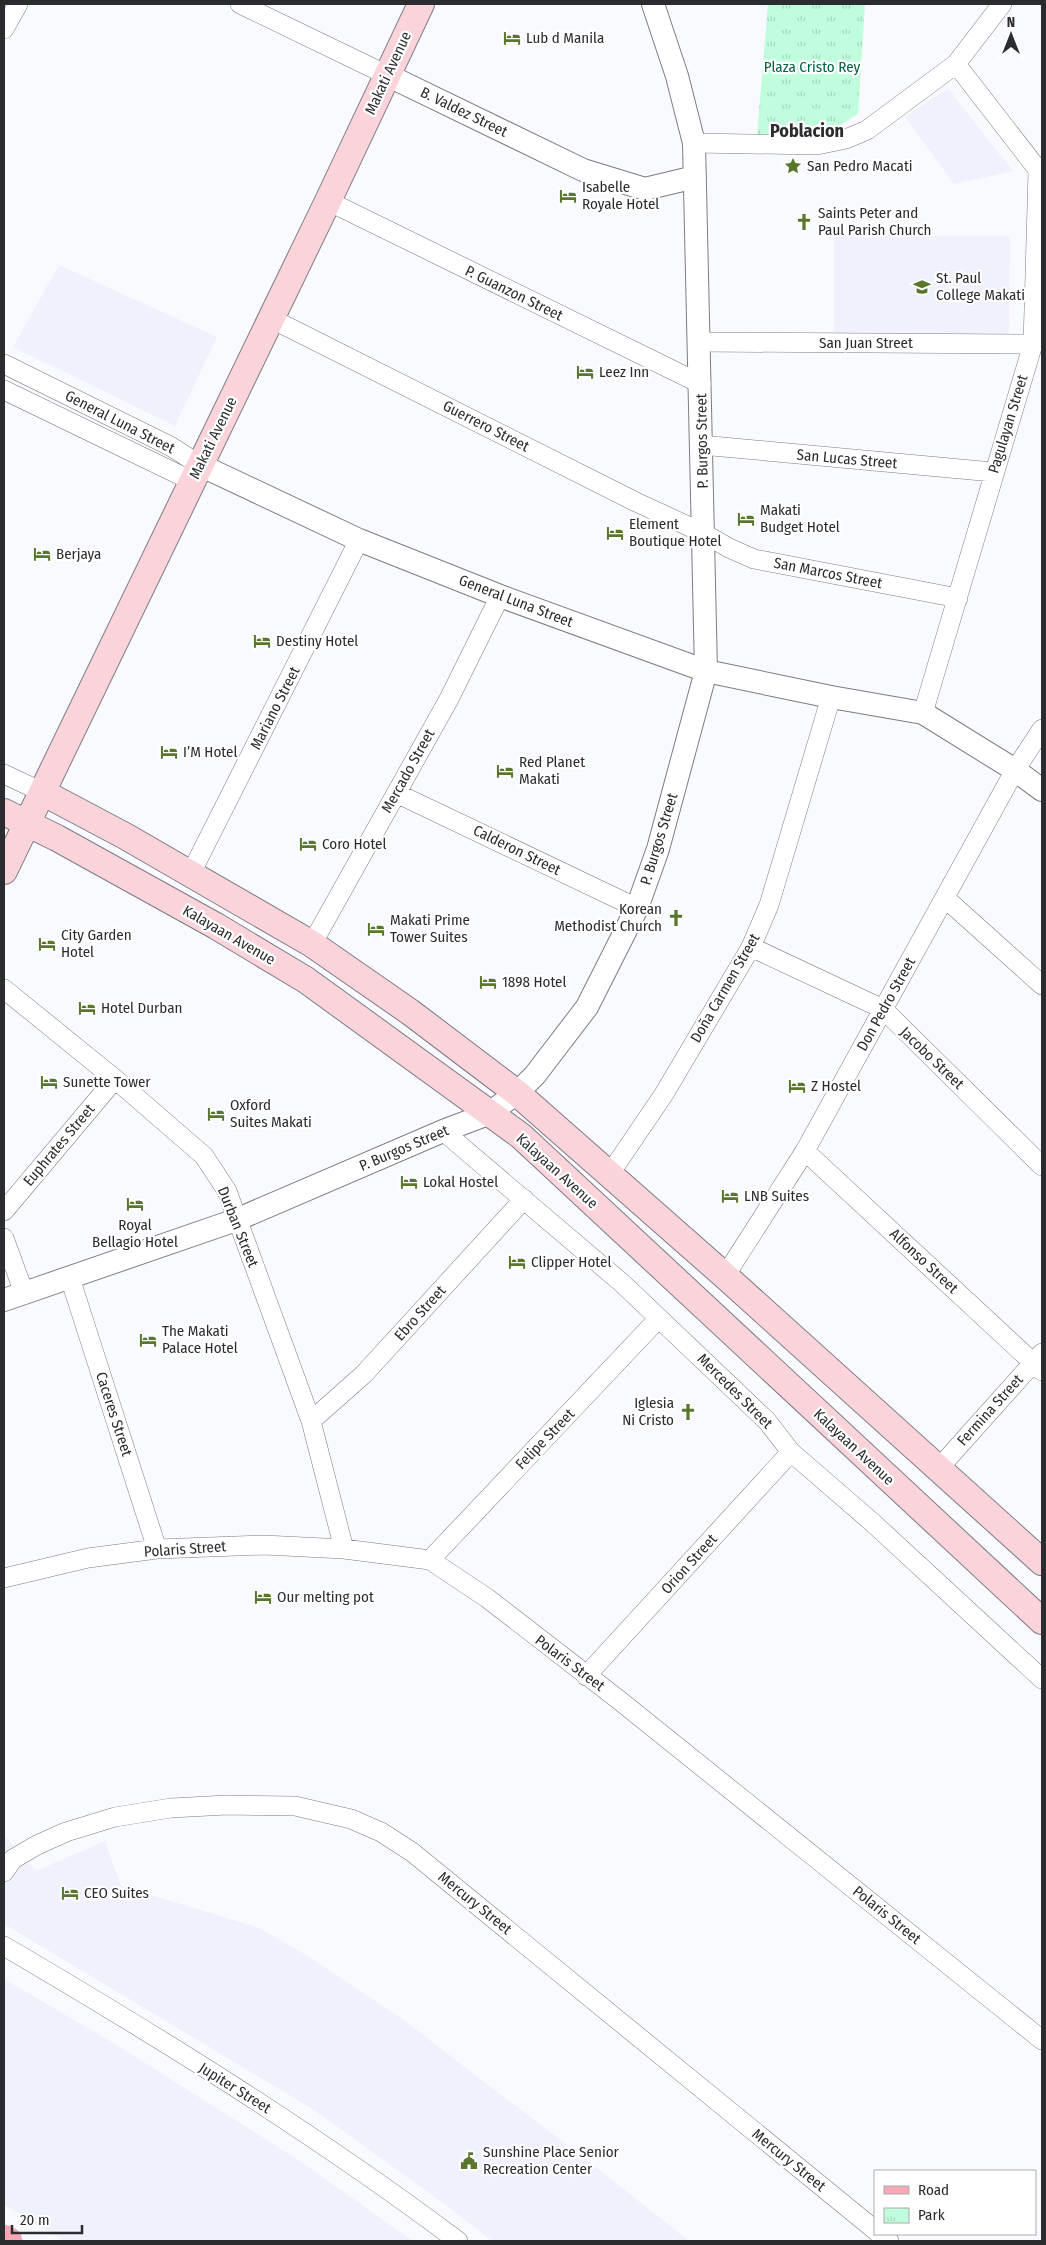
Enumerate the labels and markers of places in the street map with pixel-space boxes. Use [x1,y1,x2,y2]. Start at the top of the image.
hotel icon: Lub d Manila [502,28,522,48]
place label: Lub d Manila [526,29,604,47]
place icon: San Pedro Macati [783,156,803,176]
place label: San Pedro Macati [807,157,913,175]
place label: Isabelle Royale Hotel [582,178,659,213]
hotel icon: Isabelle Royale Hotel [558,186,578,206]
place label: Saints Peter and Paul Parish Church [818,204,931,239]
church icon: Saints Peter and Paul Parish Church [794,212,814,232]
place label: St. Paul College Makati [936,269,1025,304]
school or university icon: St. Paul College Makati [912,277,932,297]
hotel icon: Leez Inn [575,362,595,382]
place label: Leez Inn [599,363,649,381]
place label: Makati Budget Hotel [760,501,840,536]
hotel icon: Makati Budget Hotel [736,509,756,529]
place label: Element Boutique Hotel [629,515,722,550]
hotel icon: Element Boutique Hotel [605,523,625,543]
hotel icon: Berjaya [32,544,52,564]
place label: Berjaya [56,545,101,563]
hotel icon: Destiny Hotel [252,631,272,651]
place label: Destiny Hotel [276,632,358,650]
hotel icon: I’M Hotel [159,742,179,762]
place label: I’M Hotel [183,743,237,761]
place label: Red Planet Makati [519,753,585,788]
hotel icon: Red Planet Makati [495,761,515,781]
hotel icon: Coro Hotel [298,834,318,854]
place label: Coro Hotel [322,835,387,853]
place label: Korean Methodist Church [554,900,662,935]
church icon: Korean Methodist Church [666,908,686,928]
place label: Makati Prime Tower Suites [390,911,470,946]
hotel icon: Makati Prime Tower Suites [366,919,386,939]
place label: City Garden Hotel [61,926,132,961]
hotel icon: City Garden Hotel [37,934,57,954]
hotel icon: 1898 Hotel [478,972,498,992]
place label: 1898 Hotel [502,973,567,991]
hotel icon: Hotel Durban [77,998,97,1018]
place label: Hotel Durban [101,999,182,1017]
hotel icon: Sunette Tower [39,1072,59,1092]
place label: Sunette Tower [63,1073,151,1091]
hotel icon: Z Hostel [787,1076,807,1096]
place label: Z Hostel [811,1077,861,1095]
place label: Oxford Suites Makati [230,1096,312,1131]
hotel icon: Oxford Suites Makati [206,1104,226,1124]
hotel icon: Lokal Hostel [399,1172,419,1192]
place label: Lokal Hostel [423,1173,498,1191]
hotel icon: LNB Suites [720,1186,740,1206]
place label: LNB Suites [744,1187,809,1205]
hotel icon: Royal Bellagio Hotel [125,1194,145,1214]
place label: Royal Bellagio Hotel [92,1216,178,1251]
hotel icon: Clipper Hotel [507,1252,527,1272]
place label: Clipper Hotel [531,1253,611,1271]
place label: The Makati Palace Hotel [162,1322,238,1357]
hotel icon: The Makati Palace Hotel [138,1330,158,1350]
place label: Iglesia Ni Cristo [622,1394,674,1429]
church icon: Iglesia Ni Cristo [678,1402,698,1422]
hotel icon: Our melting pot [253,1587,273,1607]
place label: Our melting pot [277,1588,374,1606]
hotel icon: CEO Suites [60,1883,80,1903]
place label: CEO Suites [84,1884,149,1902]
place label: Sunshine Place Senior Recreation Center [483,2143,620,2178]
public building icon: Sunshine Place Senior Recreation Center [459,2151,479,2171]

